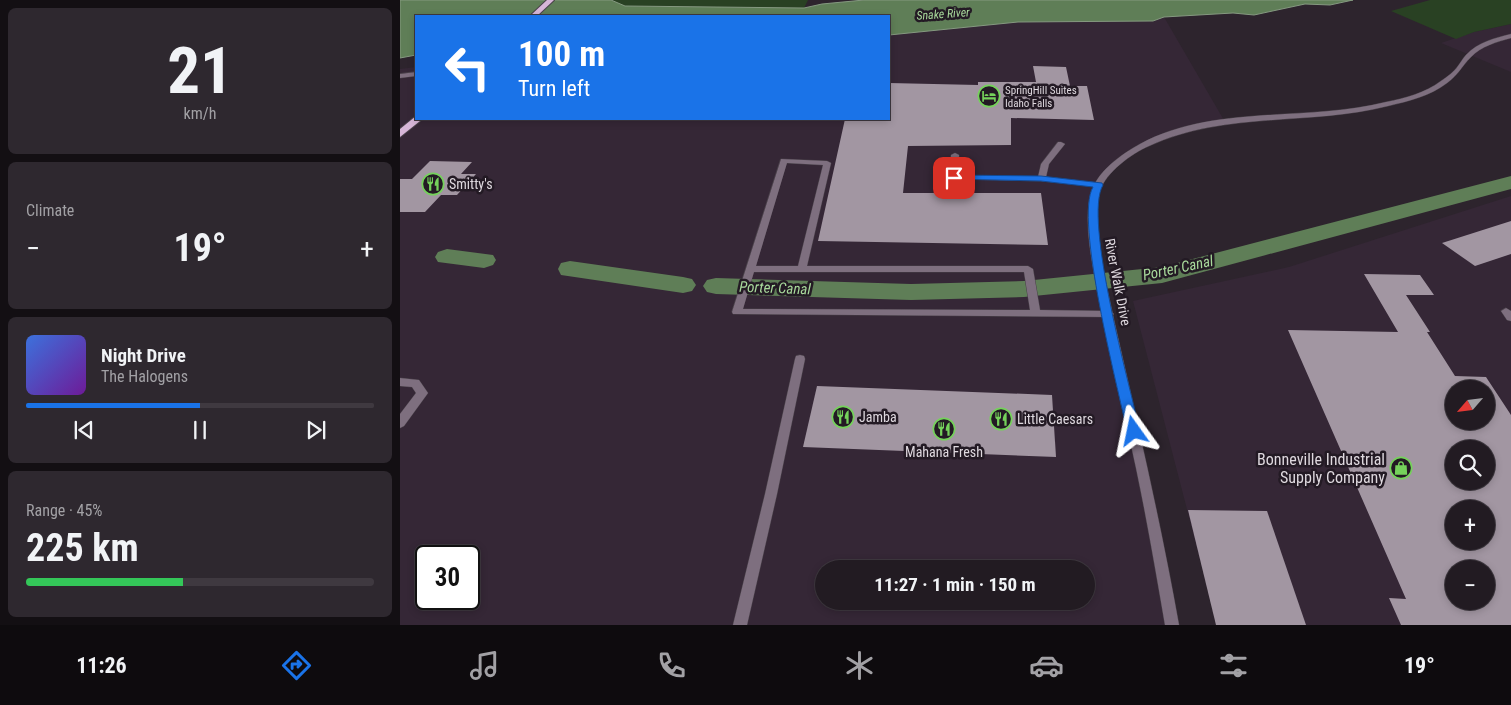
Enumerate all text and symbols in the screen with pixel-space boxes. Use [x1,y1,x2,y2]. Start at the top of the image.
water label: Snake River [916,5,971,23]
text: 21 [167,33,233,109]
text: 100 m [518,34,605,75]
icon: left [435,35,500,100]
text: Turn left [518,76,590,101]
hotel icon: SpringHill Suites Idaho Falls [977,84,1001,108]
place label: SpringHill Suites Idaho Falls [1005,84,1077,110]
text: km/h [184,104,216,123]
pin [933,157,975,199]
icon: arrive [940,164,968,192]
restaurant icon: Smitty's [421,172,445,196]
place label: Smitty's [449,176,493,192]
text: Climate [26,201,74,220]
text: 19° [173,226,227,270]
text: − [26,232,40,265]
text: + [360,232,374,265]
street label: River Walk Drive [1102,237,1134,327]
water label: Porter Canal [1141,252,1216,284]
water label: Porter Canal [739,278,812,298]
text: Night Drive [101,344,186,367]
text: The Halogens [101,367,188,386]
north arrow [1445,380,1495,430]
map controls [1445,380,1495,610]
position arrow [1107,404,1159,456]
restaurant icon: Jamba [831,405,855,429]
restaurant icon: Little Caesars [989,407,1013,431]
place label: Jamba [859,409,897,425]
place label: Little Caesars [1017,411,1093,427]
icon: previous [70,416,98,444]
icon: pause [186,416,214,444]
icon: next [302,416,330,444]
restaurant icon: Mahana Fresh [932,417,956,441]
button: search [1445,440,1495,490]
place label: Mahana Fresh [905,444,983,460]
place label: Bonneville Industrial Supply Company [1257,450,1385,487]
shop icon: Bonneville Industrial Supply Company [1389,456,1413,480]
button: + [1445,500,1495,550]
text: Range · 45% [26,501,102,520]
text: 225 km [26,526,139,570]
speed limit sign: 30 [415,545,480,610]
button: − [1445,560,1495,610]
text: 11:27 · 1 min · 150 m [874,573,1036,596]
icon: directions [279,648,314,683]
icon: music [467,648,502,683]
icon: phone [654,648,689,683]
icon: climate [842,648,877,683]
icon: car [1029,648,1064,683]
icon: filters [1216,648,1251,683]
text: 11:26 [76,653,127,678]
text: 19° [1404,653,1435,678]

